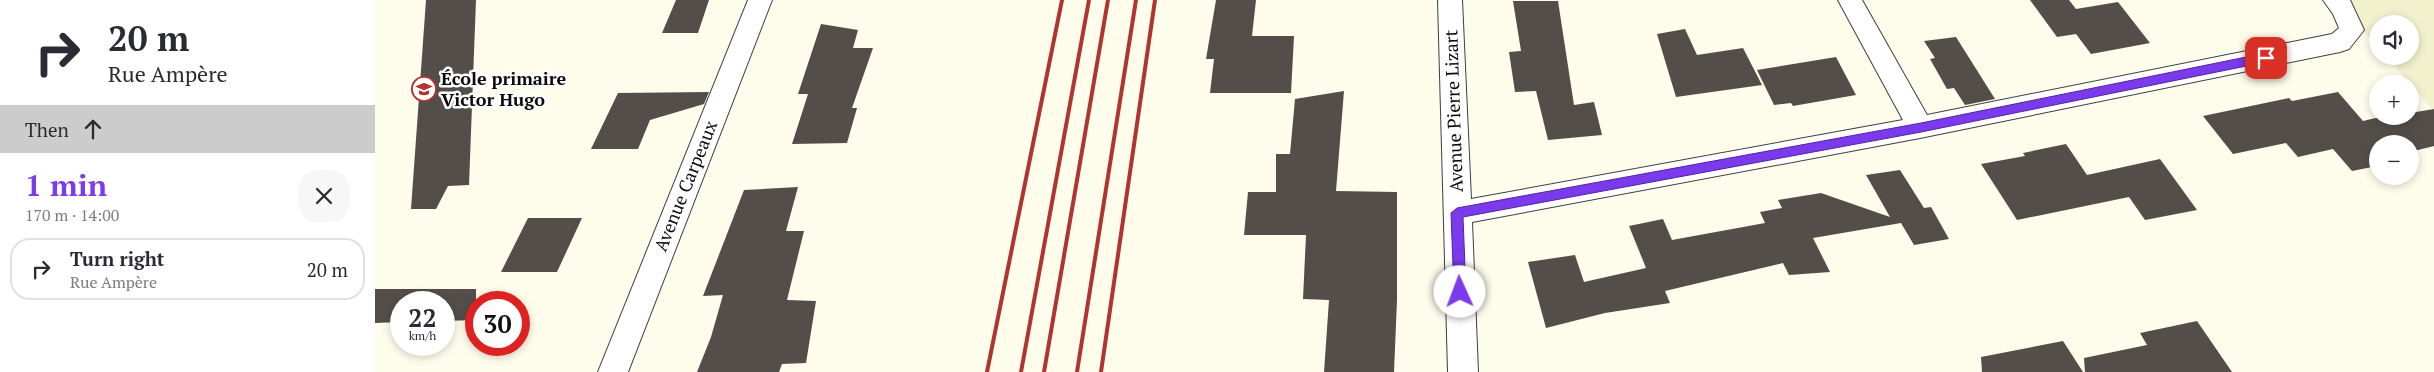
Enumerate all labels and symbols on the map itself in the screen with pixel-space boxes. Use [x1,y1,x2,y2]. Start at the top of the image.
street label: Avenue Pierre Lizart [1438,29,1468,193]
pin [2245,37,2287,79]
place label: École primaire Victor Hugo [441,66,567,111]
school or university icon: École primaire Victor Hugo [411,76,437,102]
street label: Avenue Carpeaux [648,116,722,255]
position arrow [1433,265,1485,317]
speed limit sign: 30 [465,291,530,356]

